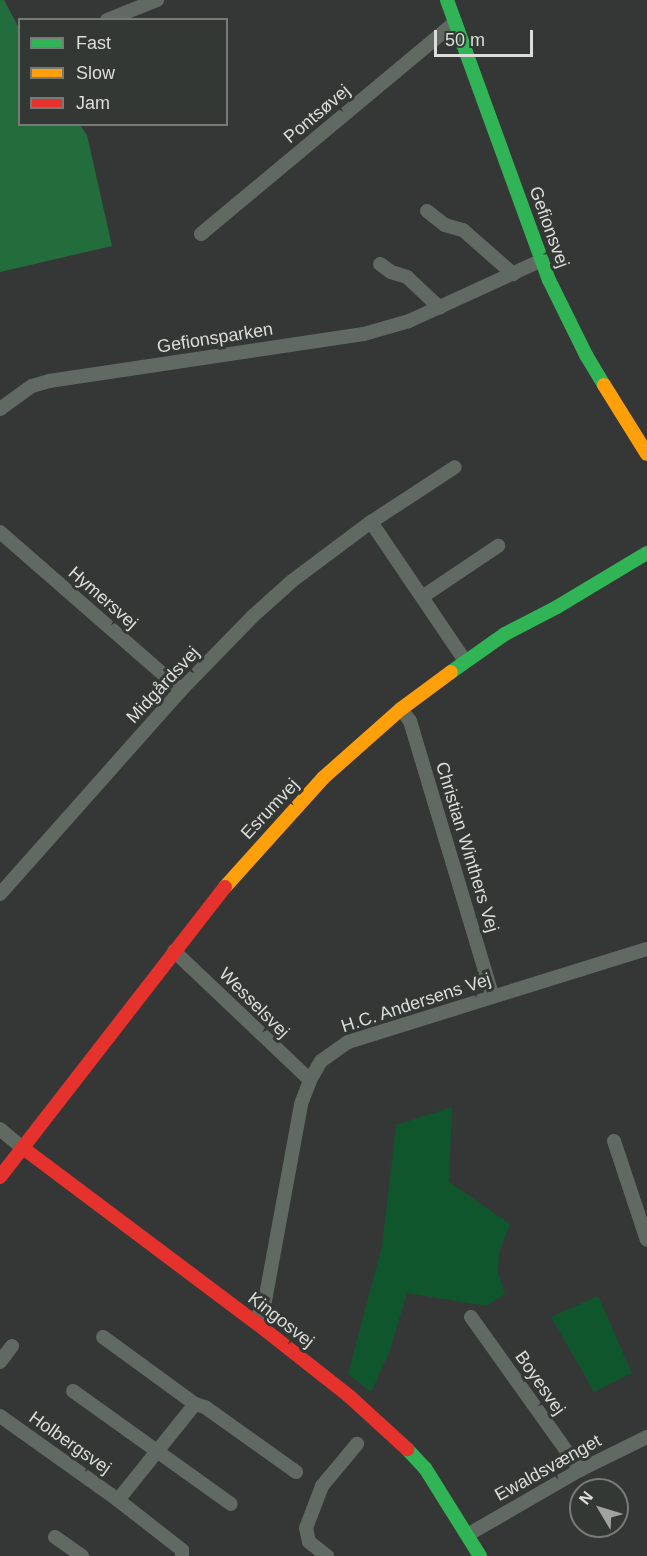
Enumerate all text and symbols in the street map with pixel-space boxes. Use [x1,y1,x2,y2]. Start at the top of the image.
legend [18,18,228,126]
scale bar [437,18,536,56]
text: 50 m [445,30,485,50]
text: Fast [76,33,111,53]
text: Slow [76,63,115,83]
street label: Pontsøvej [279,80,355,148]
text: Jam [76,93,110,113]
street label: Gefionsvej [524,183,574,271]
street label: Gefionsparken [155,318,275,358]
street label: Hymersvej [64,562,142,634]
street label: Midgårdsvej [122,642,204,728]
street label: Christian Winthers Vej [431,759,503,935]
street label: Esrumvej [237,774,303,844]
street label: Wesselsvej [214,963,294,1043]
street label: H.C. Andersens Vej [338,968,494,1038]
street label: Kingosvej [244,1287,318,1353]
street label: Boyesvej [510,1347,570,1419]
street label: Holbergsvej [25,1407,115,1479]
street label: Ewaldsvænget [491,1430,605,1506]
north arrow [569,1478,629,1538]
text: N [576,1488,596,1508]

